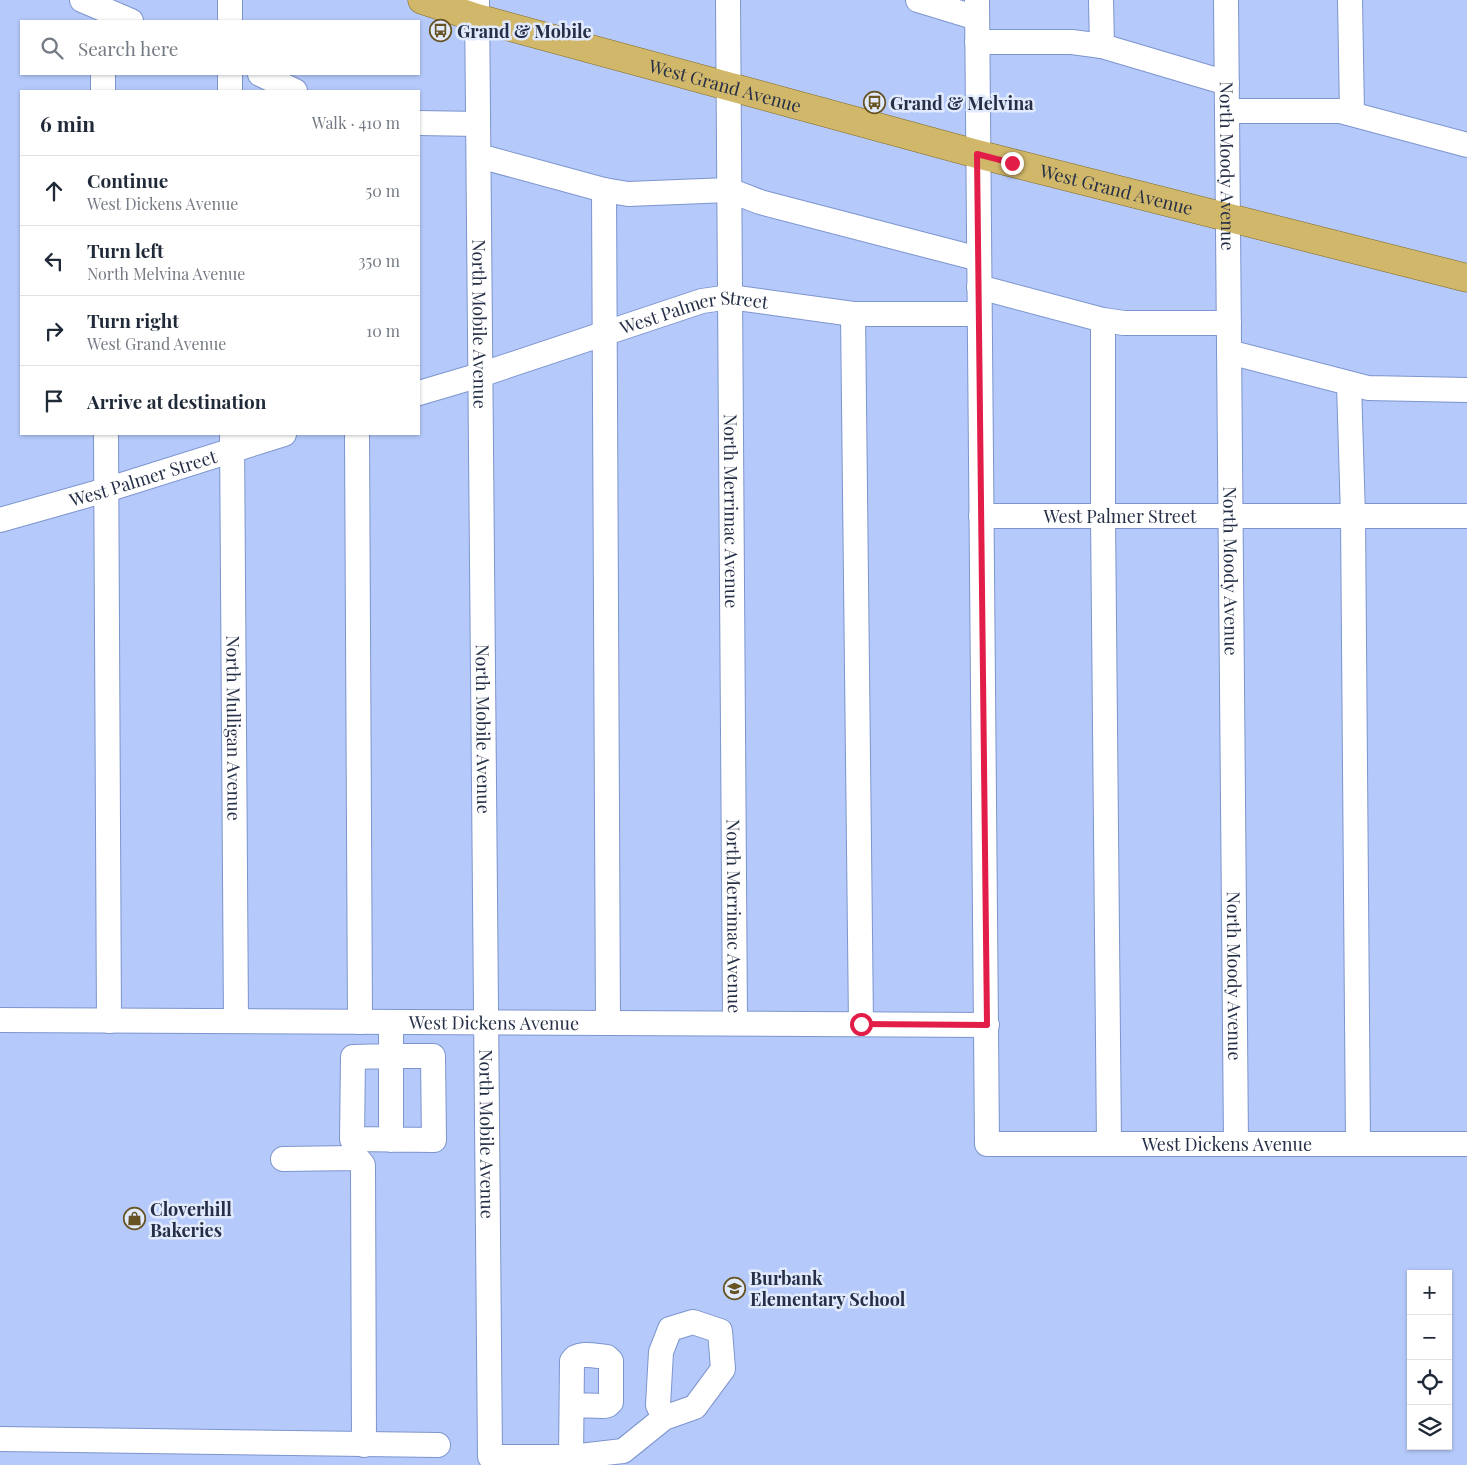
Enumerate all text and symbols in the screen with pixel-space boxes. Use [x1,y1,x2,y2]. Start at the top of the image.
bus stop icon: Grand & Mobile [429,19,453,43]
place label: Grand & Mobile [457,19,592,43]
search box [20,20,420,75]
icon: search [38,34,66,62]
text: Search here [78,35,178,61]
street label: West Grand Avenue [645,53,804,118]
street label: North Moody Avenue [1215,81,1240,251]
bus stop icon: Grand & Melvina [862,91,886,115]
place label: Grand & Melvina [890,91,1034,115]
text: 6 min [40,109,95,137]
text: Walk · 410 m [312,112,400,133]
route end [1001,152,1024,175]
street label: West Grand Avenue [1037,158,1196,220]
text: Continue [87,167,168,193]
icon: ahead [40,177,68,205]
text: 50 m [366,180,400,201]
text: West Dickens Avenue [87,193,238,214]
text: Turn left [87,237,164,263]
street label: North Mobile Avenue [467,239,493,409]
icon: left [40,247,68,275]
text: 350 m [358,250,400,271]
text: North Melvina Avenue [87,263,245,284]
street label: West Palmer Street [616,285,770,340]
text: Turn right [87,307,179,333]
icon: right [40,317,68,345]
text: 10 m [366,320,400,341]
text: West Grand Avenue [87,333,226,354]
icon: arrive [40,387,68,415]
text: Arrive at destination [87,388,267,414]
street label: North Merrimac Avenue [719,414,744,608]
street label: West Palmer Street [66,444,220,512]
street label: North Moody Avenue [1218,486,1244,656]
street label: West Palmer Street [1043,504,1197,528]
street label: North Mulligan Avenue [221,635,247,821]
street label: North Mobile Avenue [471,644,496,814]
street label: North Merrimac Avenue [722,819,747,1013]
street label: North Moody Avenue [1222,891,1247,1061]
street label: West Dickens Avenue [408,1010,579,1035]
route start [850,1013,873,1036]
street label: North Mobile Avenue [474,1049,500,1219]
street label: West Dickens Avenue [1141,1132,1312,1156]
place label: Cloverhill Bakeries [150,1197,232,1242]
shop icon: Cloverhill Bakeries [122,1207,146,1231]
place label: Burbank Elementary School [750,1266,906,1311]
map controls [1407,1270,1452,1450]
button: + [1407,1270,1452,1315]
school or university icon: Burbank Elementary School [722,1276,746,1300]
button: − [1407,1315,1452,1360]
button: locate [1407,1360,1452,1405]
button: layers [1407,1405,1452,1450]

